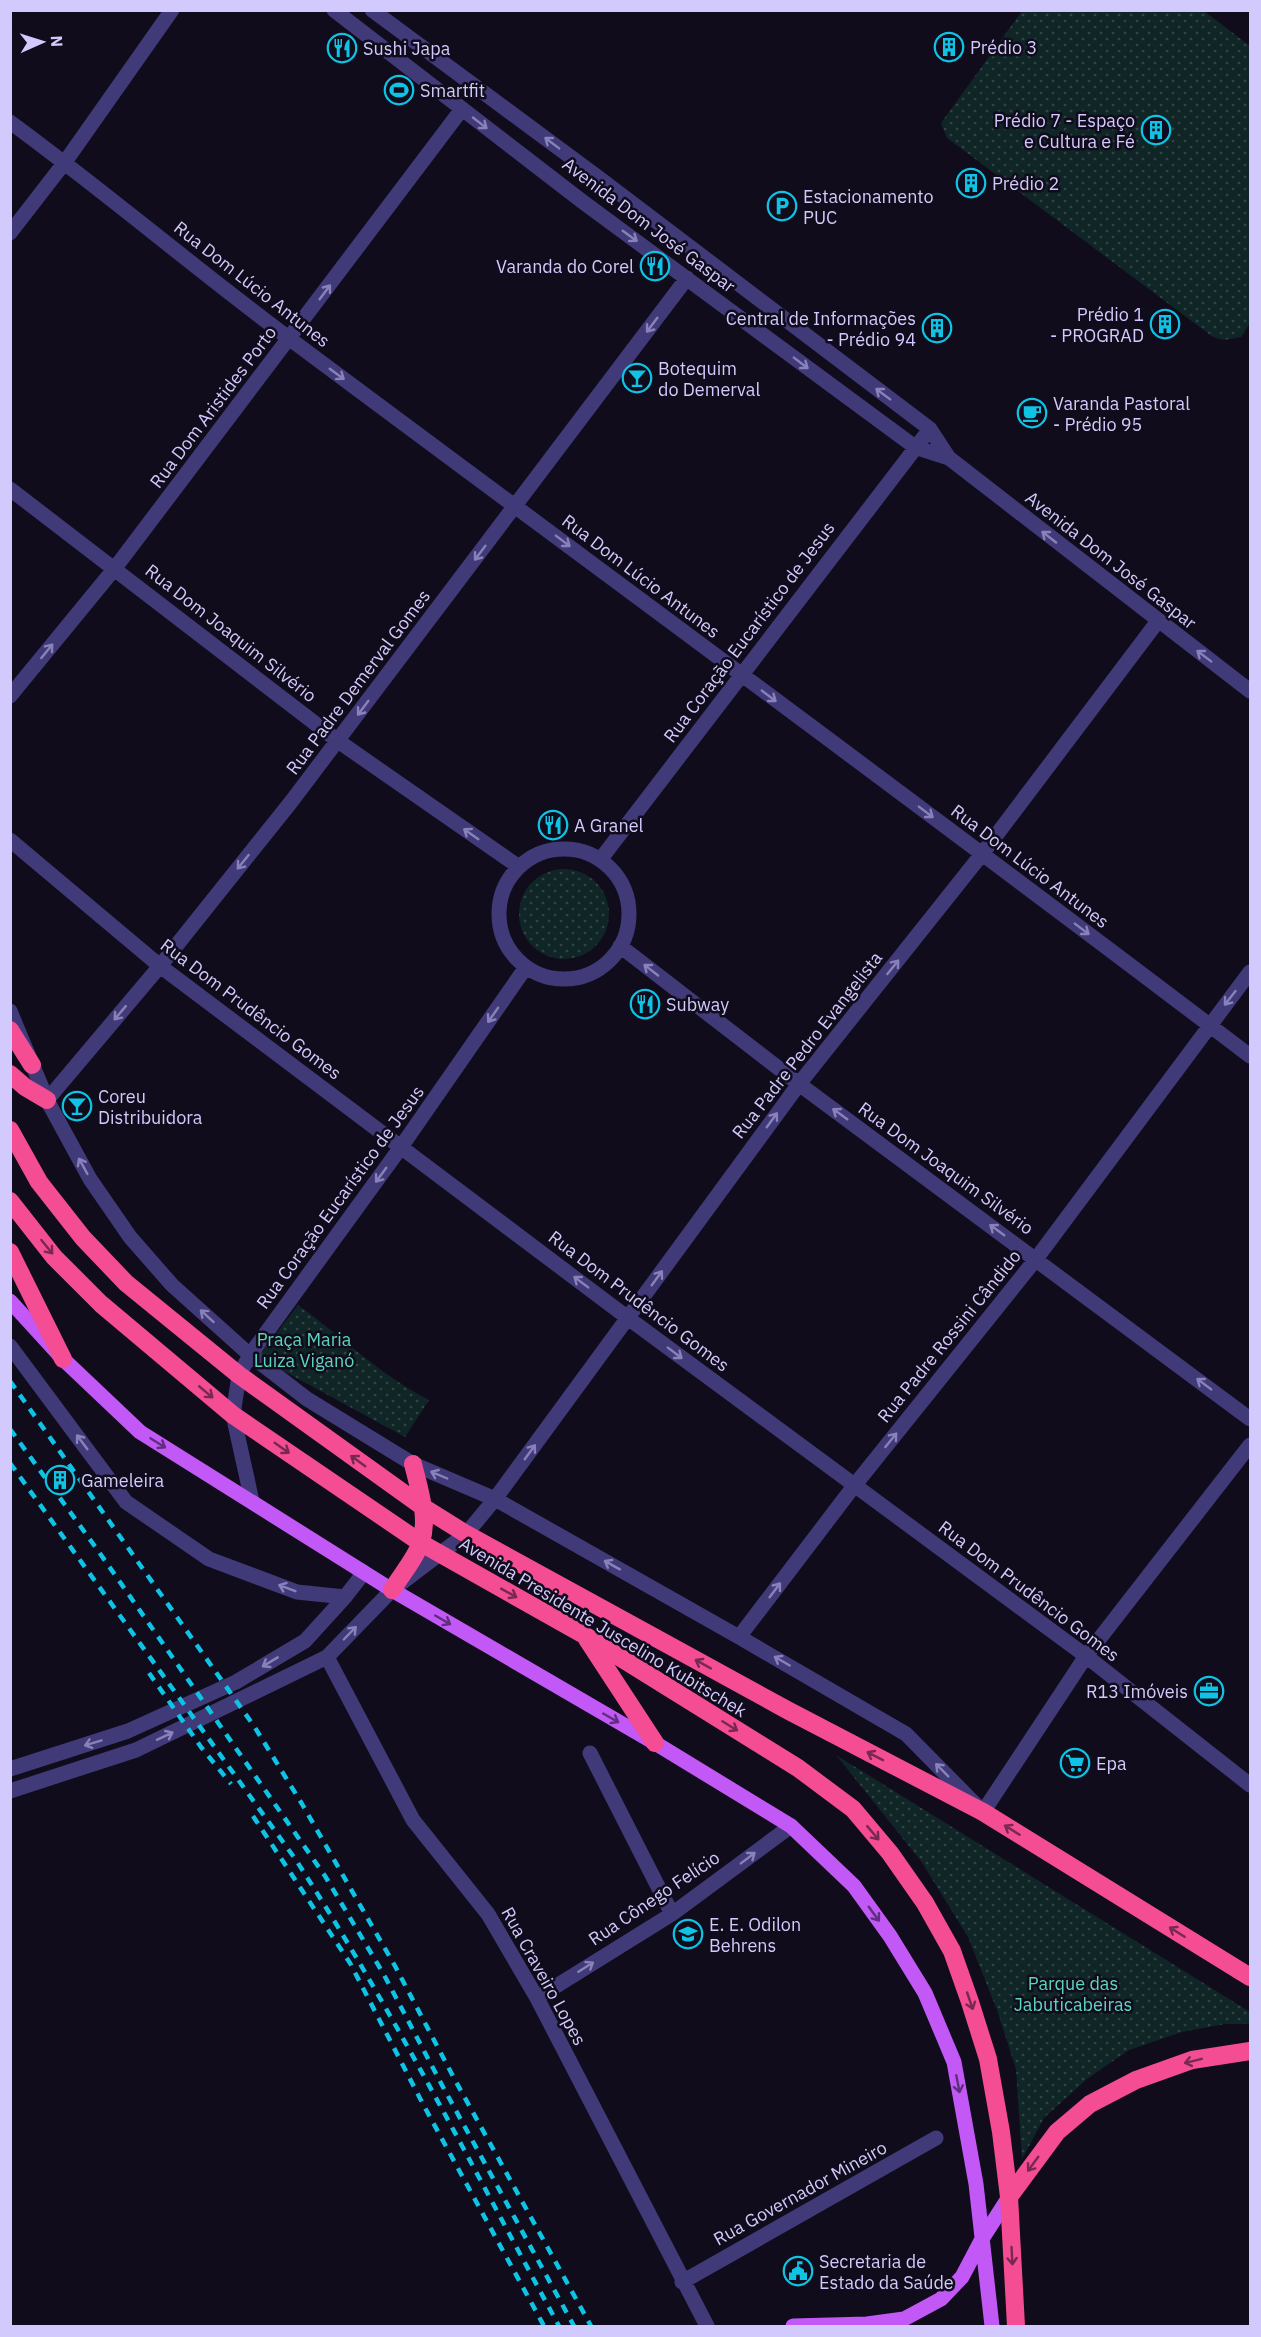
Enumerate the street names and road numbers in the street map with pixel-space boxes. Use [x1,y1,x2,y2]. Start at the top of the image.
street label: Avenida Dom José Gaspar [558,152,740,298]
street label: Rua Dom Lúcio Antunes [169,216,335,352]
street label: Rua Dom Aristides Porto [145,321,281,493]
street label: Avenida Dom José Gaspar [1021,486,1201,634]
street label: Rua Dom Lúcio Antunes [557,509,725,643]
street label: Rua Coração Eucarístico de Jesus [658,517,840,747]
street label: Rua Dom Joaquim Silvério [141,559,321,707]
street label: Rua Padre Demerval Gomes [281,585,435,779]
street label: Rua Dom Lúcio Antunes [946,799,1114,933]
street label: Rua Dom Prudêncio Gomes [156,933,346,1085]
street label: Rua Padre Pedro Evangelista [727,947,887,1143]
street label: Rua Coração Eucarístico de Jesus [251,1081,429,1313]
street label: Rua Dom Joaquim Silvério [854,1097,1038,1239]
street label: Rua Dom Prudêncio Gomes [544,1225,734,1377]
street label: Rua Padre Rossini Cândido [872,1245,1026,1427]
street label: Rua Dom Prudêncio Gomes [934,1515,1124,1667]
street label: Avenida Presidente Juscelino Kubitschek [455,1532,751,1722]
street label: Rua Cônego Felício [584,1846,724,1950]
street label: Rua Craveiro Lopes [496,1903,592,2049]
street label: Rua Governador Mineiro [709,2136,891,2250]

